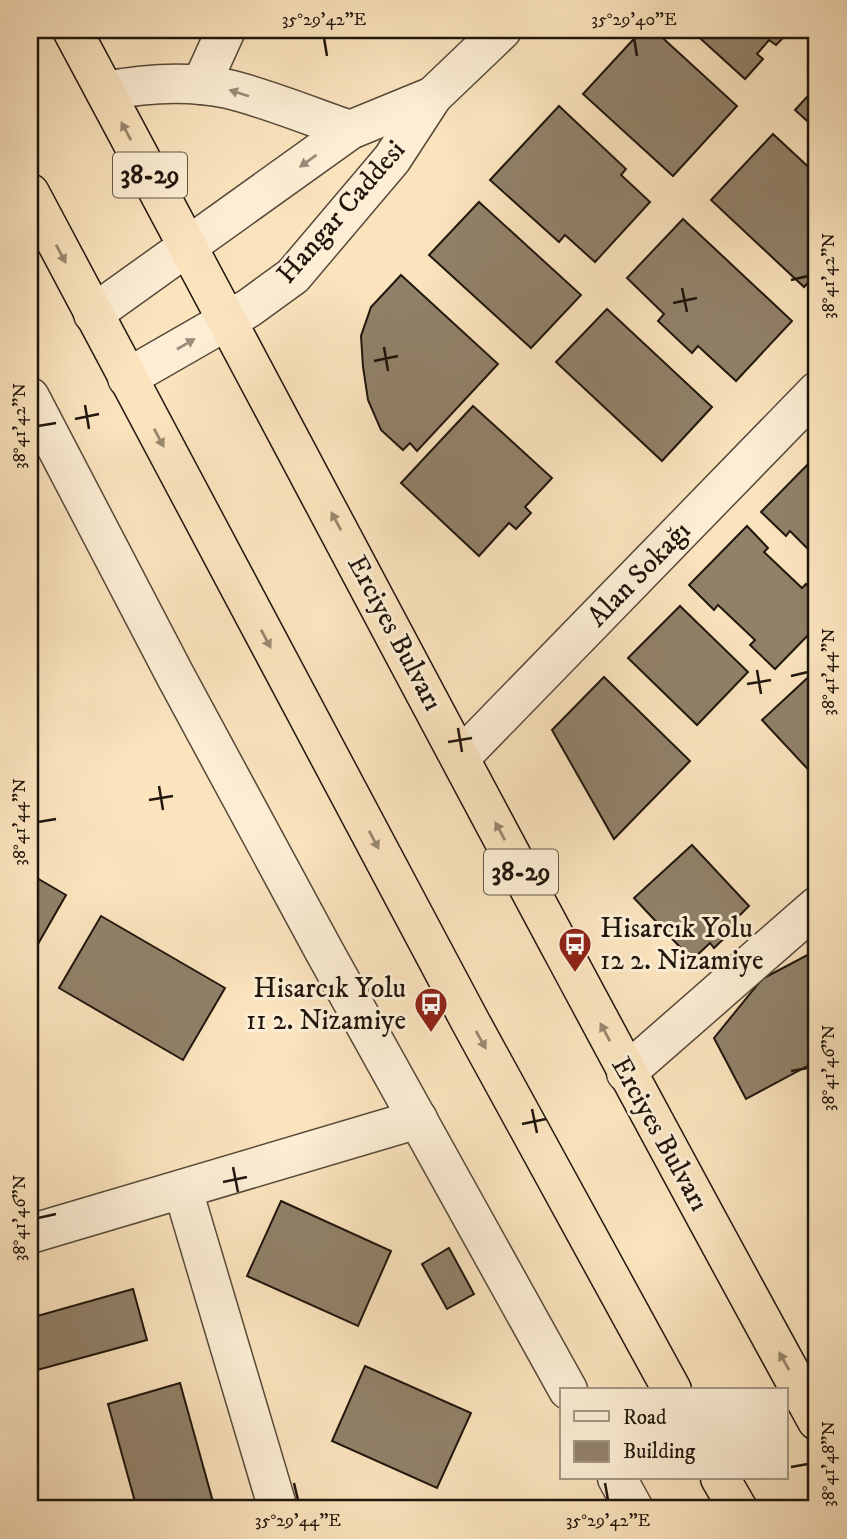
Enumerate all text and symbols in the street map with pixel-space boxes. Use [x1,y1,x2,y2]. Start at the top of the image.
text: 35°29'42"E [282,9,367,31]
text: 35°29'40"E [591,9,677,31]
one-way arrow [228,87,249,97]
one-way arrow [120,121,132,141]
street label: Hangar Caddesi [269,133,413,291]
road number: 38-29 [113,152,187,198]
one-way arrow [299,154,317,168]
text: 38°41'42"N [818,233,840,319]
one-way arrow [55,244,67,264]
one-way arrow [177,338,196,350]
text: 38°41'42"N [9,383,31,469]
one-way arrow [153,429,165,449]
one-way arrow [330,512,342,531]
street label: Alan Sokağı [580,514,698,634]
street label: Erciyes Bulvarı [339,549,451,717]
text: 38°41'44"N [818,628,840,716]
one-way arrow [261,629,272,649]
text: 38°41'44"N [9,778,31,866]
one-way arrow [494,821,505,841]
one-way arrow [368,830,379,850]
road number: 38-29 [484,850,558,894]
place label: Hisarcık Yolu 12 2. Nizamiye [600,911,764,978]
bus stop icon: Hisarcık Yolu 12 2. Nizamiye [556,925,594,974]
place label: Hisarcık Yolu 11 2. Nizamiye [246,971,406,1038]
bus stop icon: Hisarcık Yolu 11 2. Nizamiye [412,985,450,1034]
one-way arrow [599,1022,611,1042]
text: 38°41'46"N [818,1025,840,1111]
one-way arrow [475,1031,487,1050]
street label: Erciyes Bulvarı [603,1051,717,1217]
text: 38°41'46"N [9,1175,31,1261]
one-way arrow [779,1351,790,1371]
legend [560,1388,788,1480]
text: Road [623,1405,667,1431]
text: 38°41'48"N [818,1421,840,1507]
text: Building [623,1439,696,1465]
text: 35°29'44"E [255,1510,341,1532]
text: 35°29'42"E [566,1510,651,1532]

